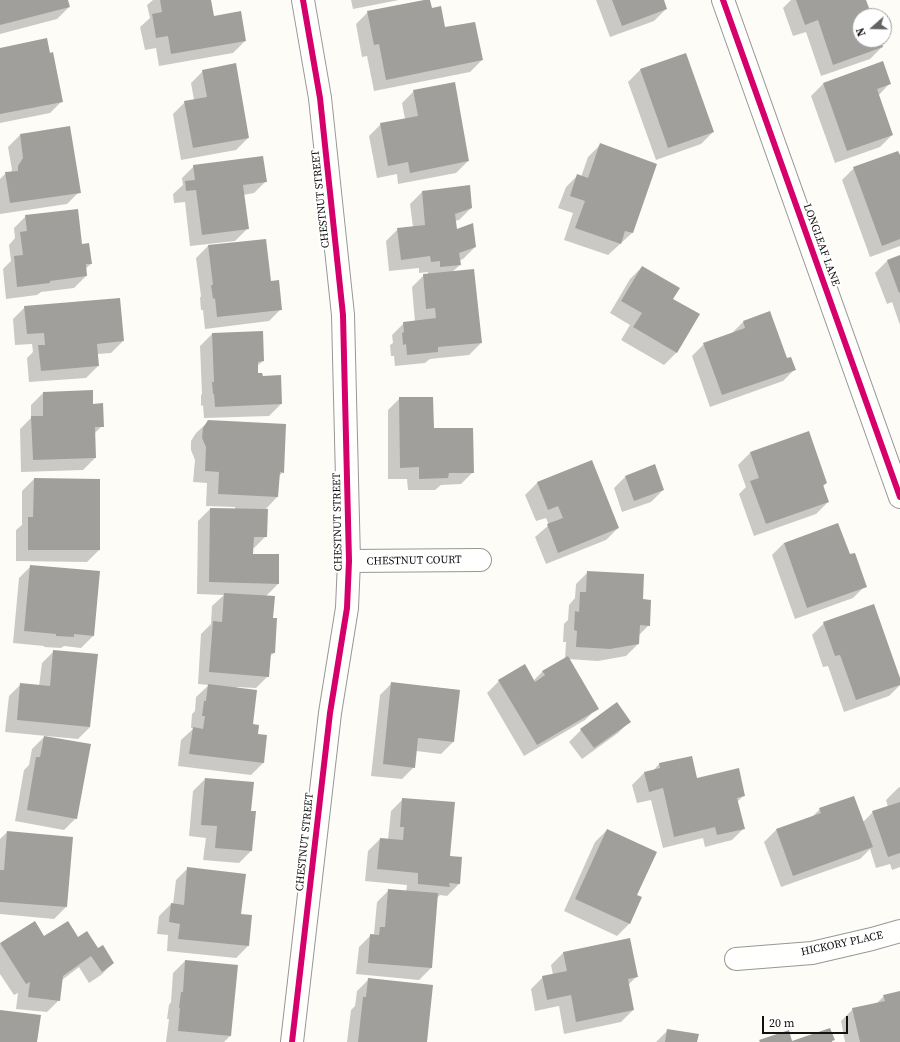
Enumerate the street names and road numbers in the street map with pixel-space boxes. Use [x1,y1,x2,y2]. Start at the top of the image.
street label: CHESTNUT STREET [309,149,333,249]
street label: LONGLEAF LANE [800,202,842,288]
street label: CHESTNUT STREET [331,473,345,571]
street label: CHESTNUT COURT [366,554,462,568]
street label: CHESTNUT STREET [293,792,317,892]
street label: HICKORY PLACE [800,929,884,959]

